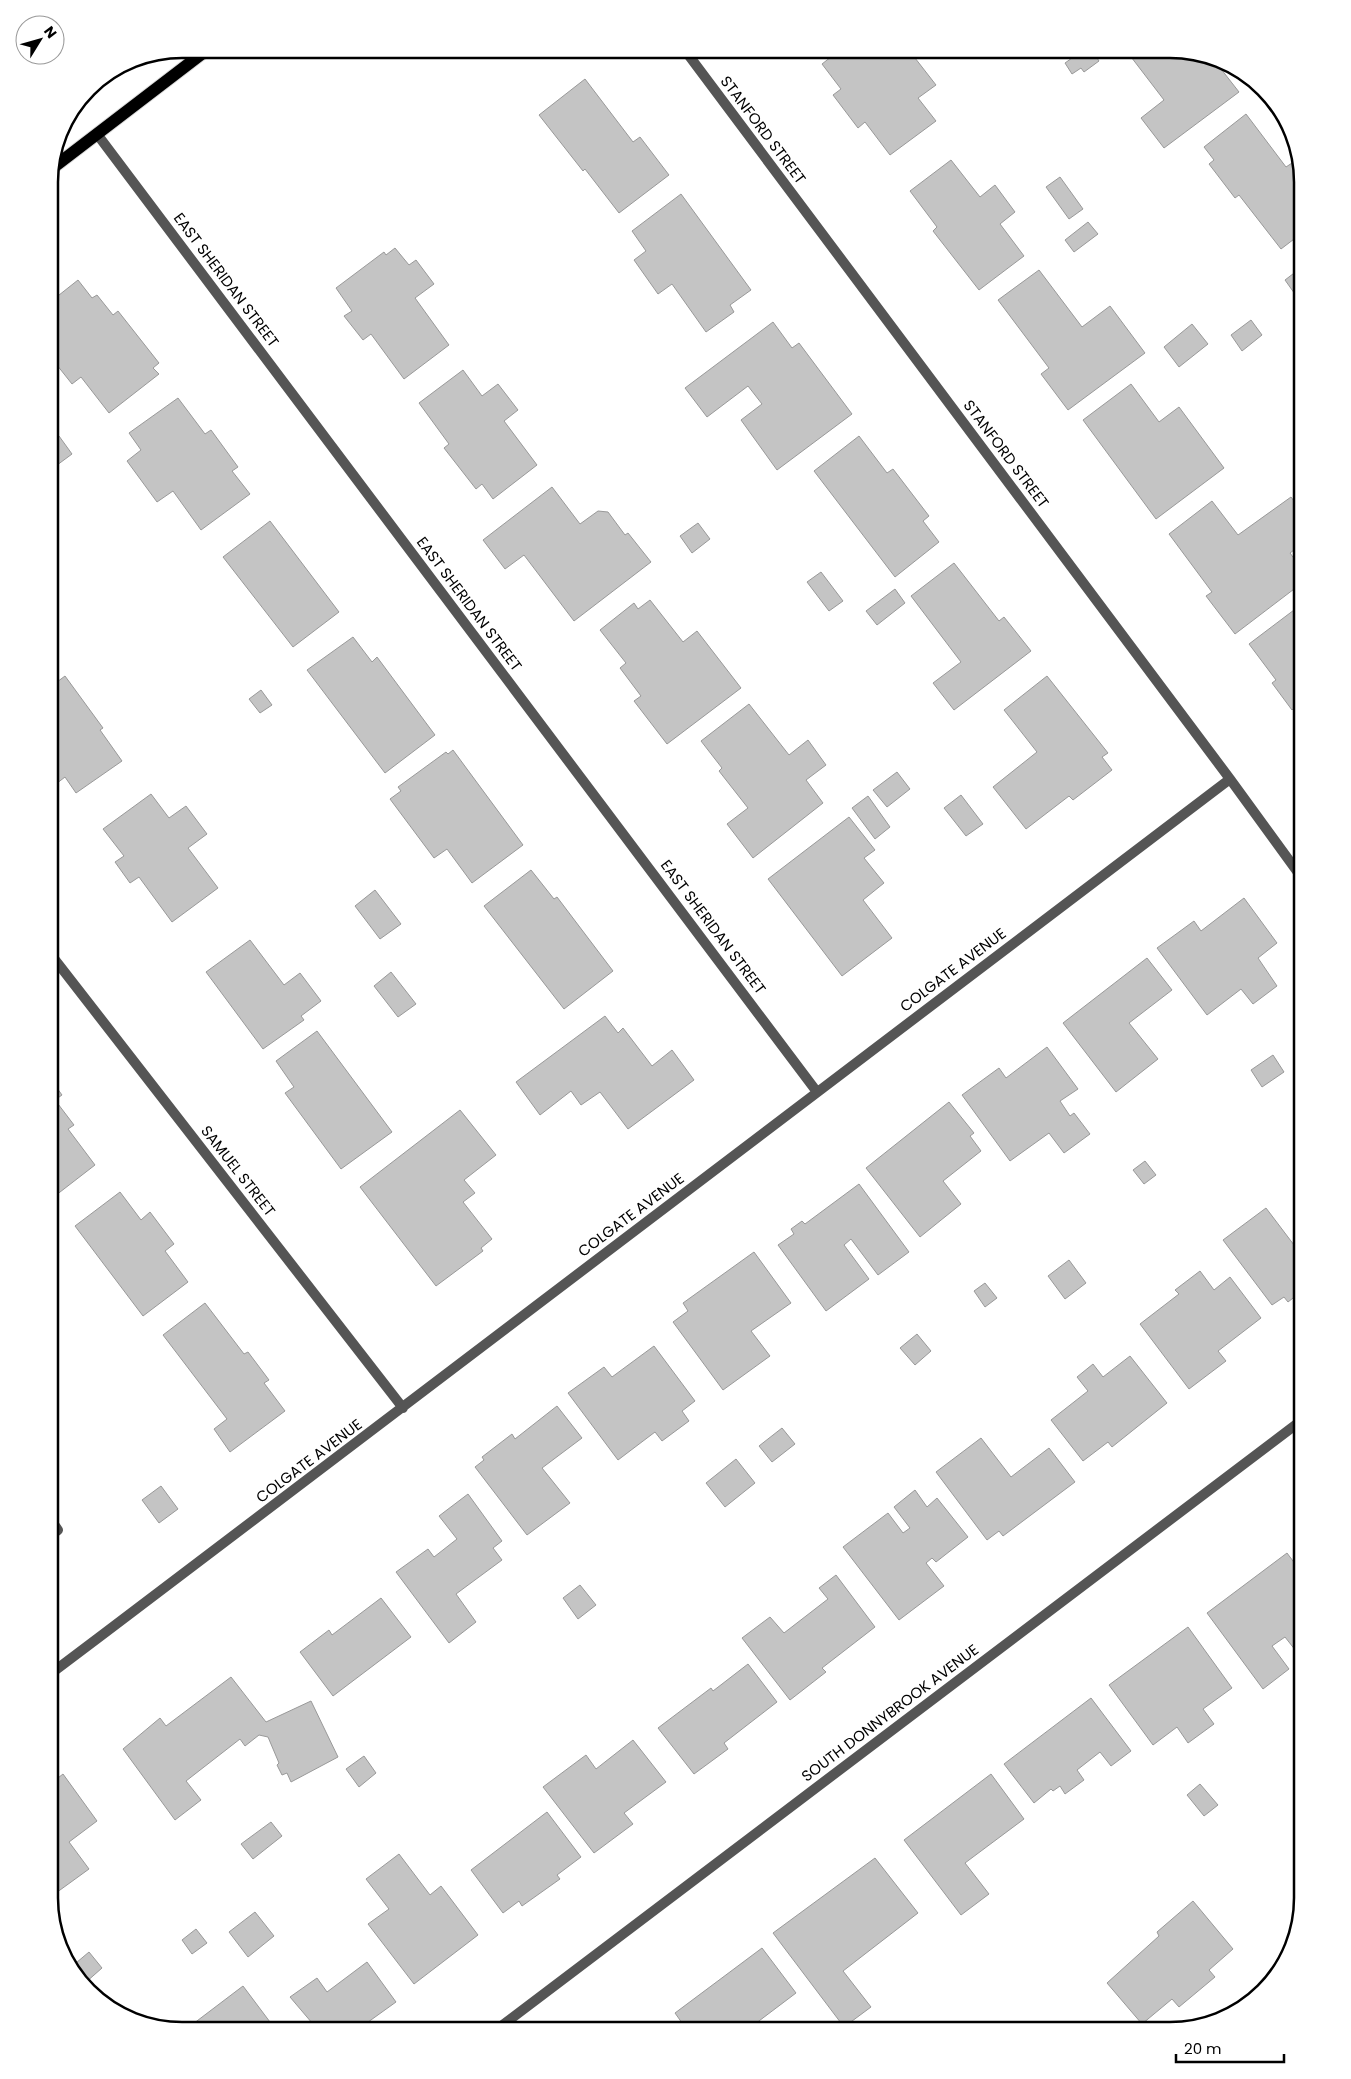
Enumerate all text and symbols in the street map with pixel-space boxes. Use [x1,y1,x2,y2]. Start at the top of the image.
north arrow [15,15,65,65]
text: N [39,22,62,42]
street label: STANFORD STREET [716,71,811,188]
street label: EAST SHERIDAN STREET [169,208,284,351]
street label: STANFORD STREET [959,395,1054,512]
street label: EAST SHERIDAN STREET [412,532,527,675]
street label: EAST SHERIDAN STREET [656,855,771,998]
street label: COLGATE AVENUE [895,923,1010,1016]
street label: SAMUEL STREET [196,1121,280,1220]
street label: COLGATE AVENUE [573,1168,688,1261]
street label: COLGATE AVENUE [251,1414,366,1507]
street label: SOUTH DONNYBROOK AVENUE [797,1639,983,1786]
scale bar [1176,2032,1284,2064]
text: 20 m [1184,2038,1222,2059]

